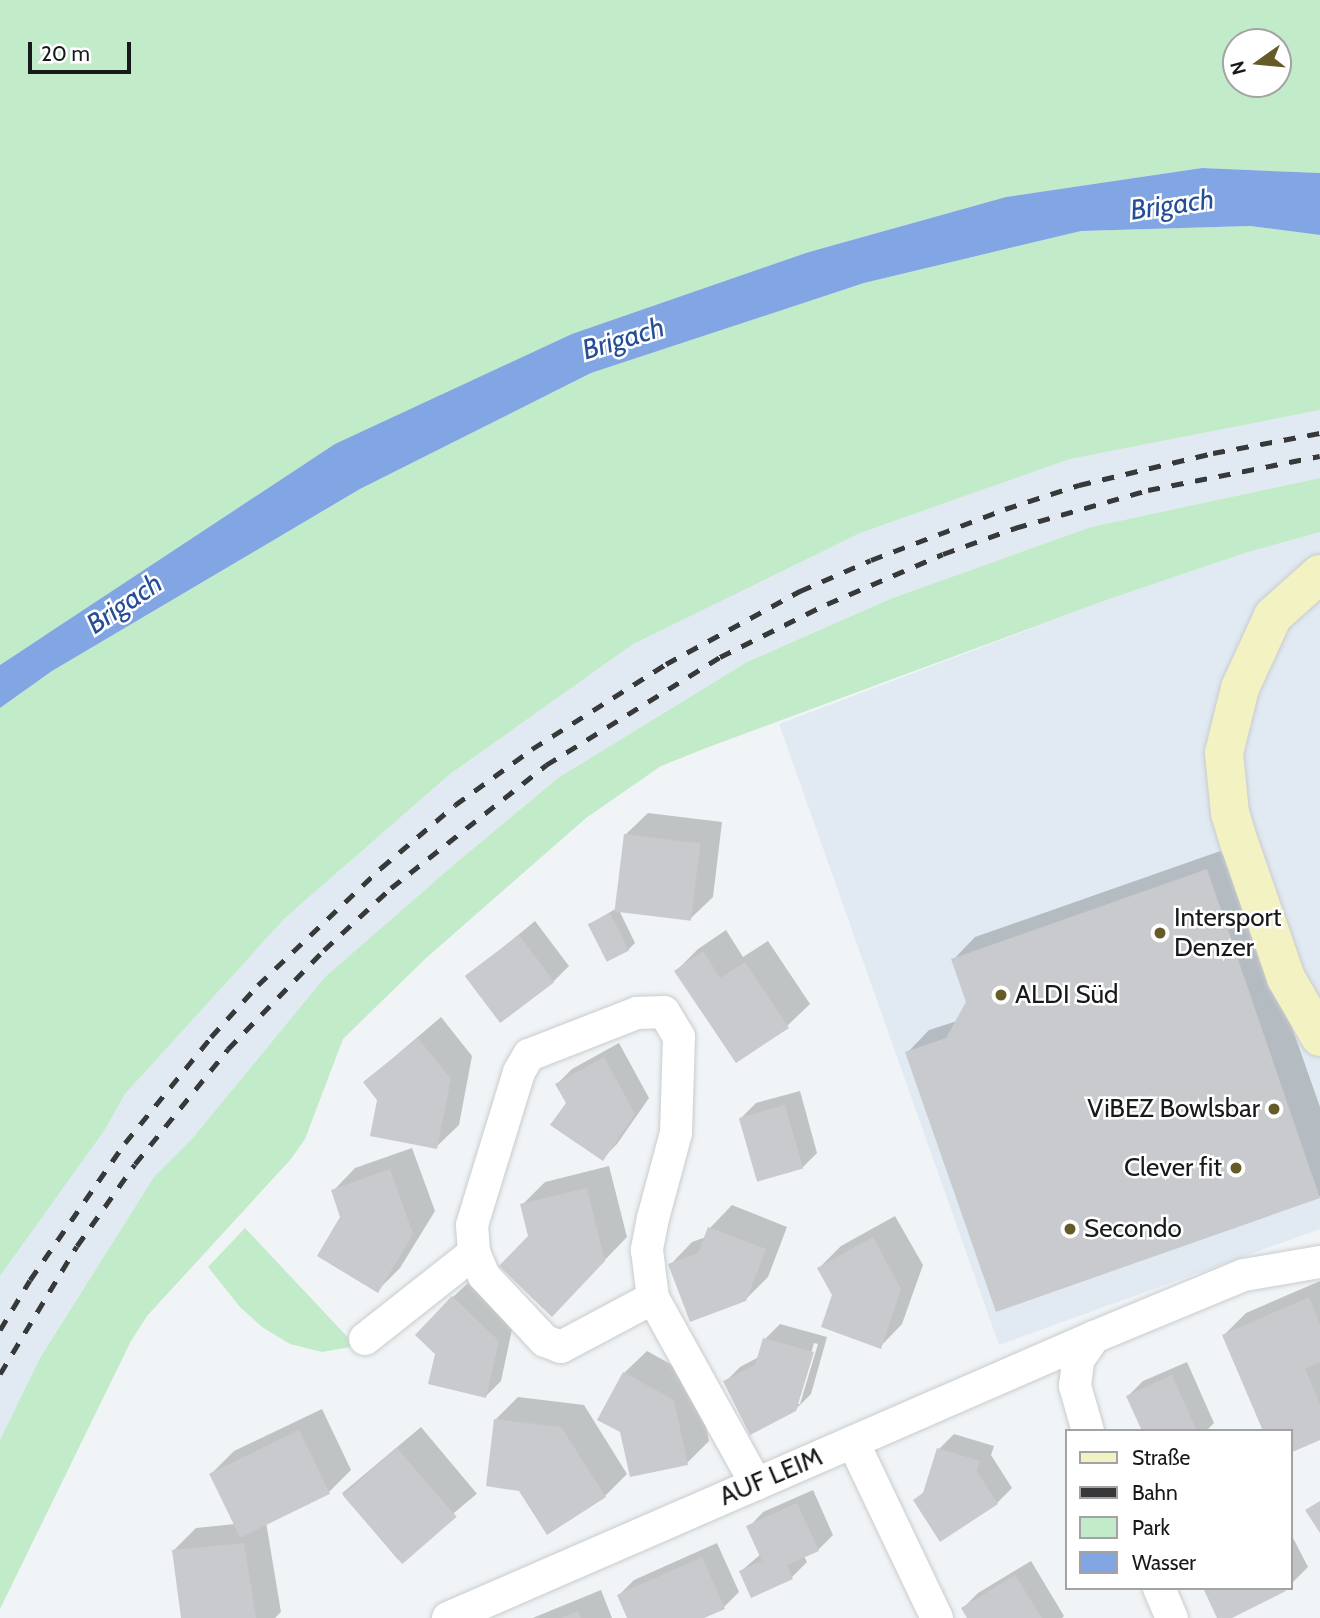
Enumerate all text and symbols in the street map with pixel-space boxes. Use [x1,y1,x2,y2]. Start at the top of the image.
scale bar [32,28,135,72]
north arrow [1222,28,1292,98]
text: 20 m [41,41,90,66]
text: N [1225,59,1251,78]
water label: Brigach [1128,182,1216,226]
water label: Brigach [578,310,668,366]
water label: Brigach [80,566,168,640]
place label: Intersport Denzer [1174,902,1281,964]
marker: Intersport Denzer [1152,925,1168,941]
place label: ALDI Süd [1015,979,1119,1011]
marker: ALDI Süd [993,987,1009,1003]
place label: ViBEZ Bowlsbar [1087,1093,1260,1125]
marker: ViBEZ Bowlsbar [1266,1101,1282,1117]
place label: Clever fit [1124,1152,1222,1184]
marker: Clever fit [1228,1160,1244,1176]
place label: Secondo [1084,1213,1182,1245]
marker: Secondo [1062,1221,1078,1237]
legend [1064,1429,1292,1590]
street label: AUF LEIM [715,1441,827,1513]
text: Straße [1132,1445,1190,1470]
text: Bahn [1132,1480,1178,1505]
text: Park [1132,1515,1170,1540]
text: Wasser [1132,1550,1196,1575]

